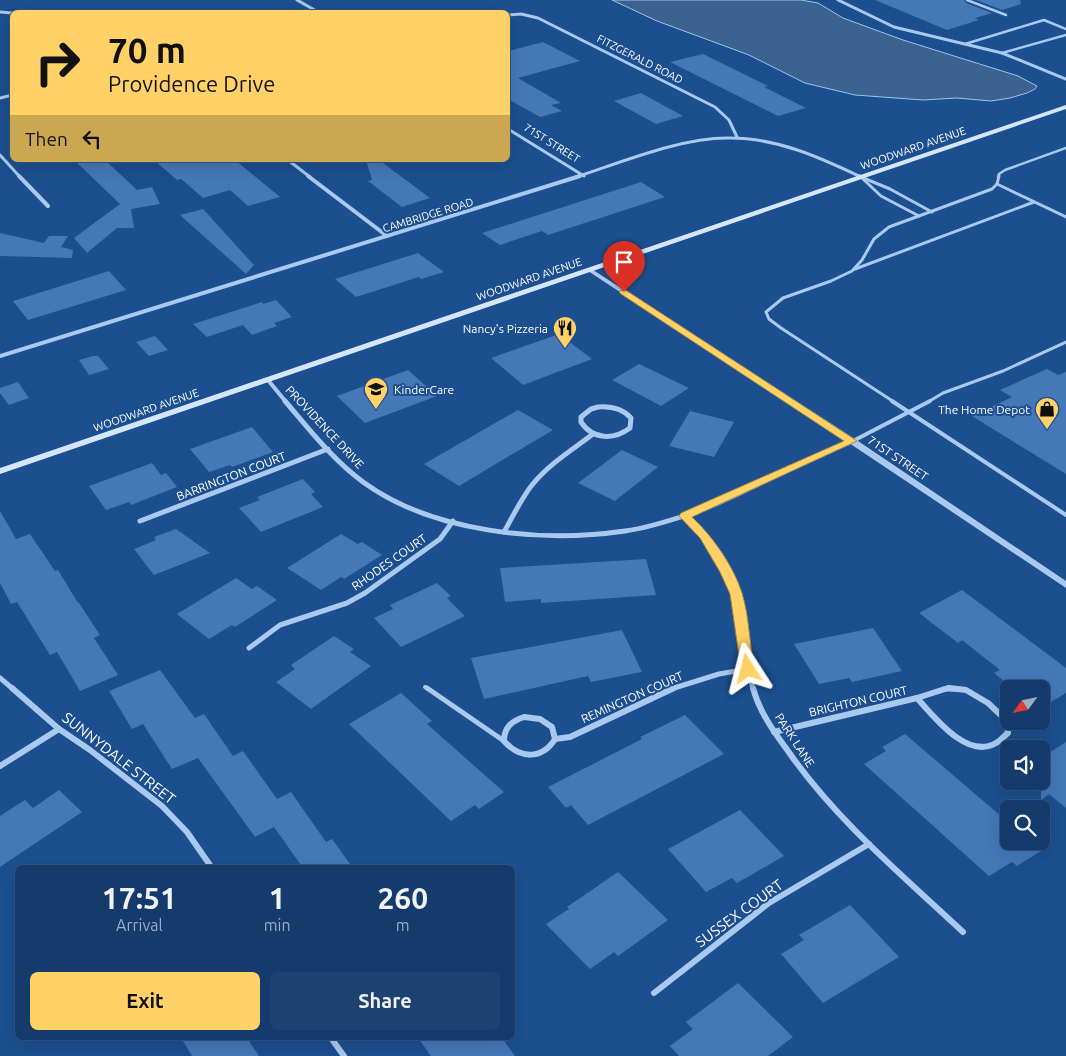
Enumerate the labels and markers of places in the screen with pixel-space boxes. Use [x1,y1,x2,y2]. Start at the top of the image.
pin [603,241,645,292]
restaurant icon: Nancy's Pizzeria [552,315,578,349]
place label: Nancy's Pizzeria [463,322,548,335]
school or university icon: KinderCare [363,376,389,410]
place label: KinderCare [394,383,454,396]
shop icon: The Home Depot [1034,396,1060,430]
place label: The Home Depot [938,403,1030,416]

